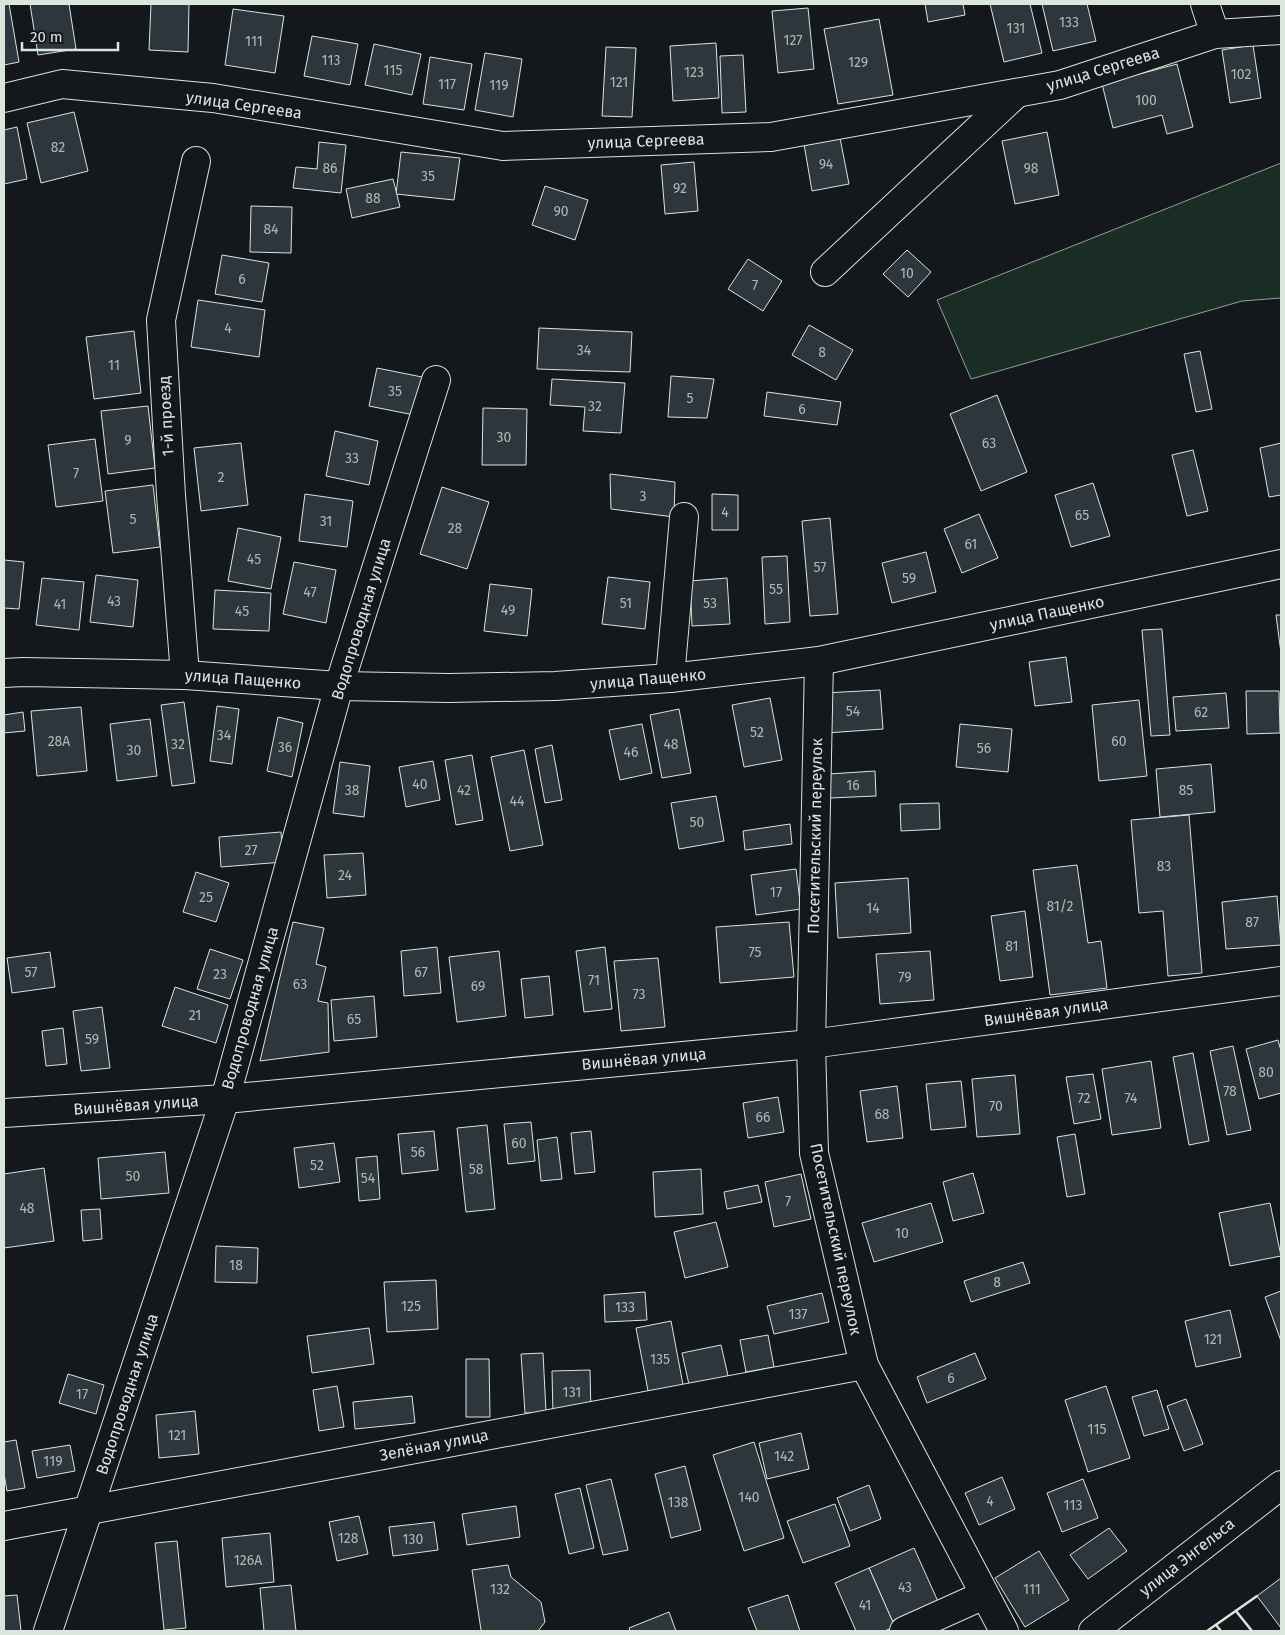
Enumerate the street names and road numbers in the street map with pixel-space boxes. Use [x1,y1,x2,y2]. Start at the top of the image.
street label: улица Сергеева [1044,43,1162,95]
street label: улица Сергеева [185,87,303,123]
street label: улица Сергеева [587,129,705,153]
street label: 1-й проезд [154,375,178,457]
street label: Водопроводная улица [327,536,395,702]
street label: улица Пащенко [988,592,1106,634]
street label: улица Пащенко [589,664,707,694]
street label: улица Пащенко [184,665,302,693]
street label: Посетительский переулок [804,737,826,934]
street label: Водопроводная улица [218,924,282,1092]
street label: Вишнёвая улица [983,994,1109,1030]
street label: Вишнёвая улица [581,1044,707,1074]
street label: Вишнёвая улица [73,1091,199,1119]
street label: Посетительский переулок [806,1141,866,1337]
street label: Водопроводная улица [92,1311,162,1477]
street label: Зелёная улица [378,1425,490,1465]
street label: улица Энгельса [1136,1514,1238,1600]

